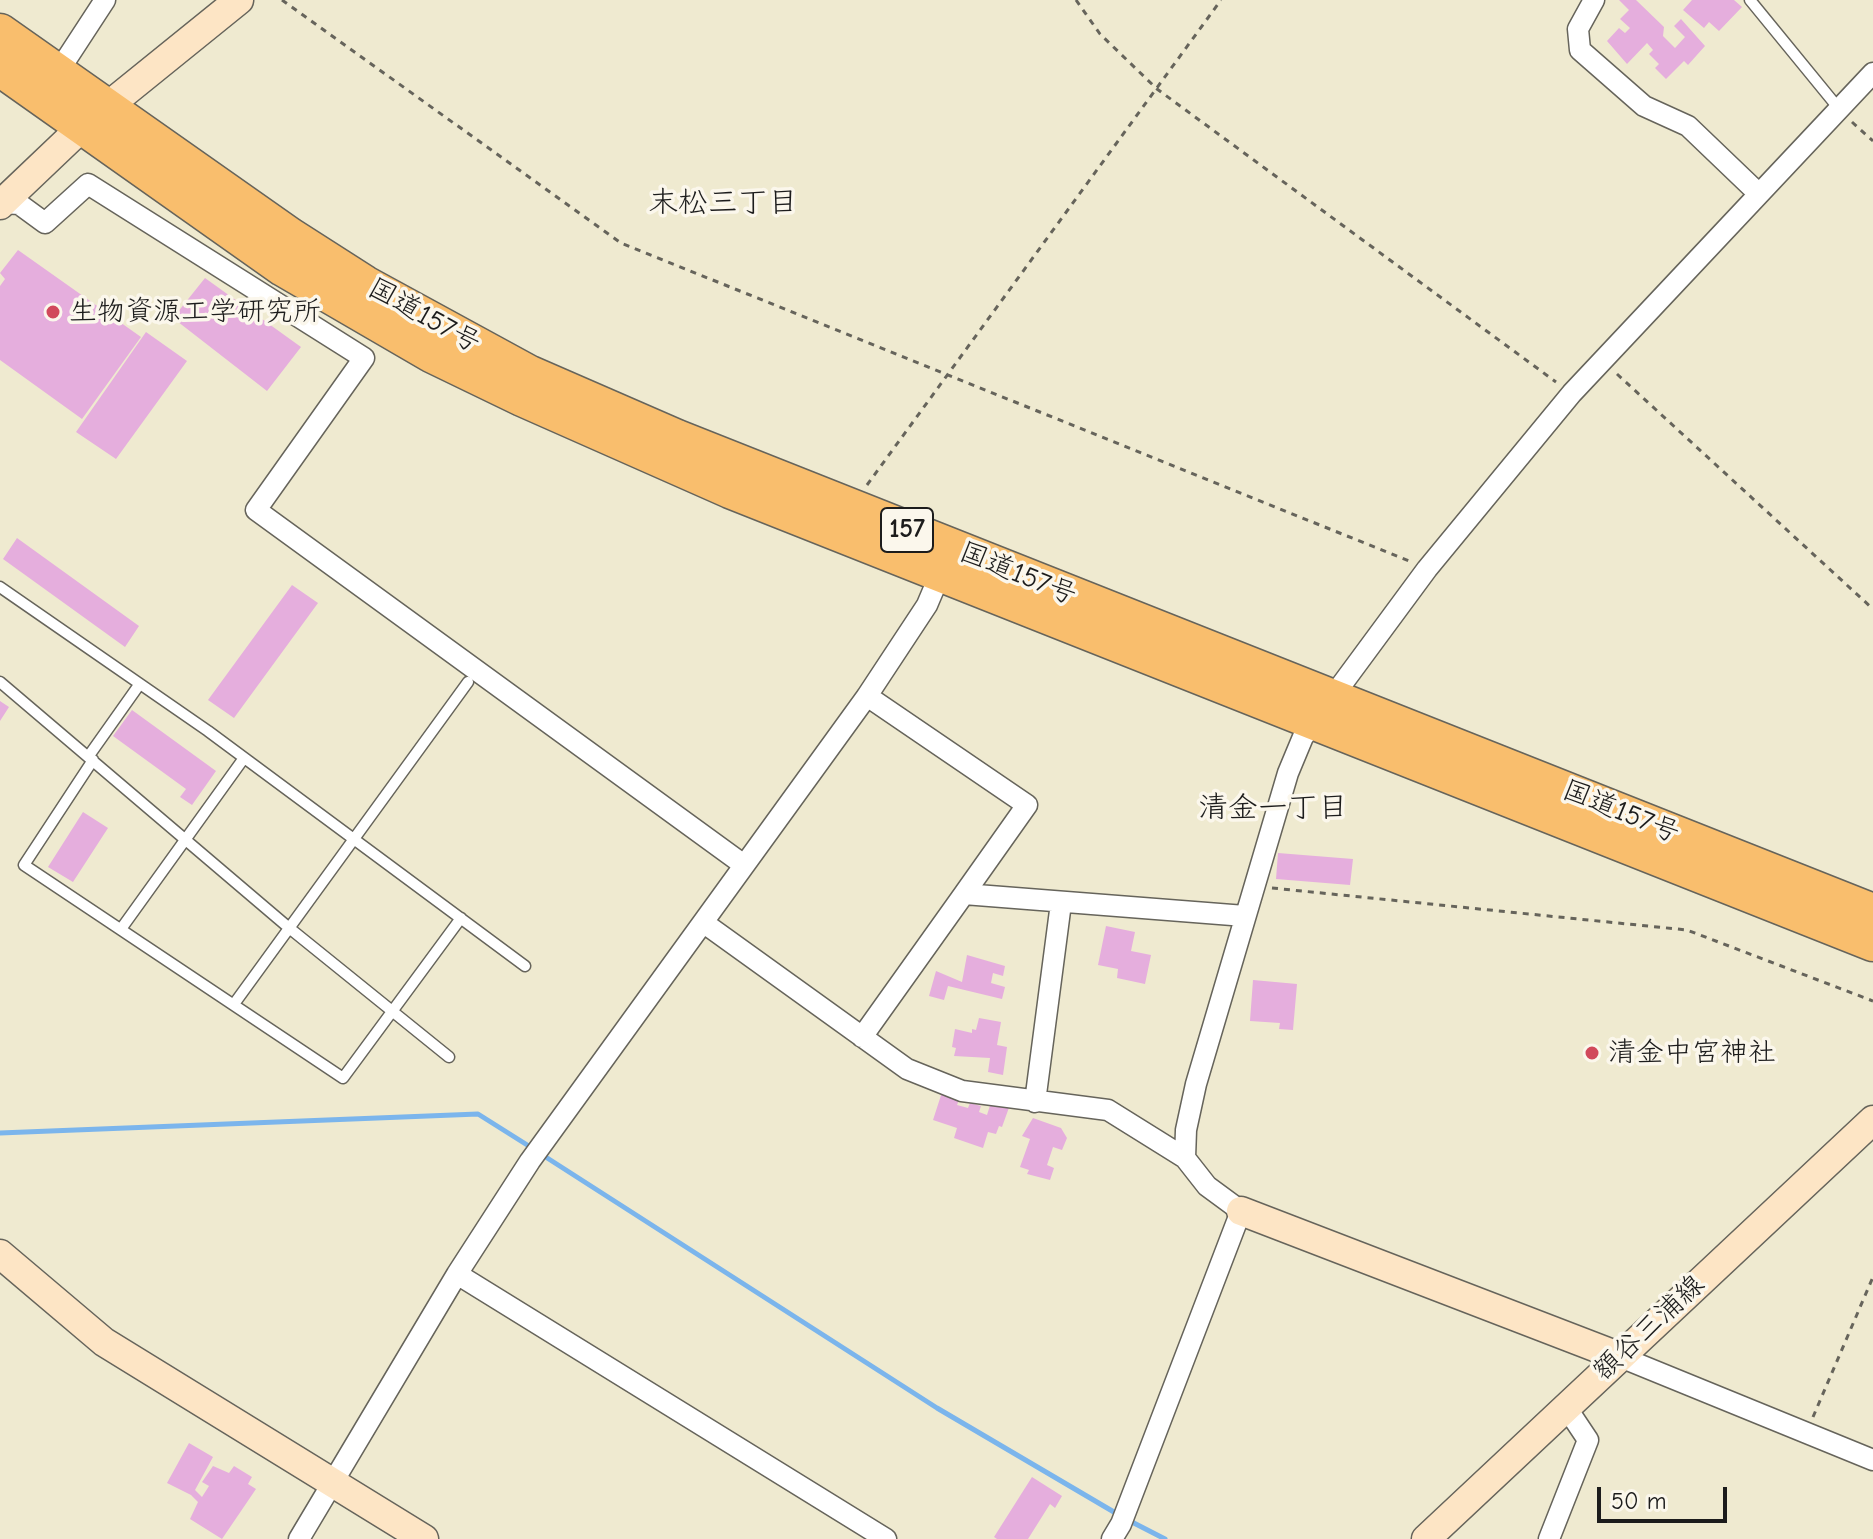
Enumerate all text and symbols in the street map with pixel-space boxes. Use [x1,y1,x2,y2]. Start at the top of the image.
district label: 末松三丁目 [648,186,798,222]
street label: 国道157号 [362,271,486,361]
place label: 生物資源工学研究所 [69,295,321,329]
marker: 生物資源工学研究所 [44,303,62,321]
road number: 157 [881,508,933,552]
street label: 国道157号 [954,535,1082,613]
street label: 国道157号 [1557,773,1685,851]
district label: 清金一丁目 [1198,791,1348,827]
place label: 清金中宮神社 [1608,1036,1776,1070]
marker: 清金中宮神社 [1583,1044,1601,1062]
street label: 額谷三浦線 [1586,1268,1712,1388]
scale bar [1601,1471,1731,1521]
text: 50 m [1611,1487,1667,1515]

